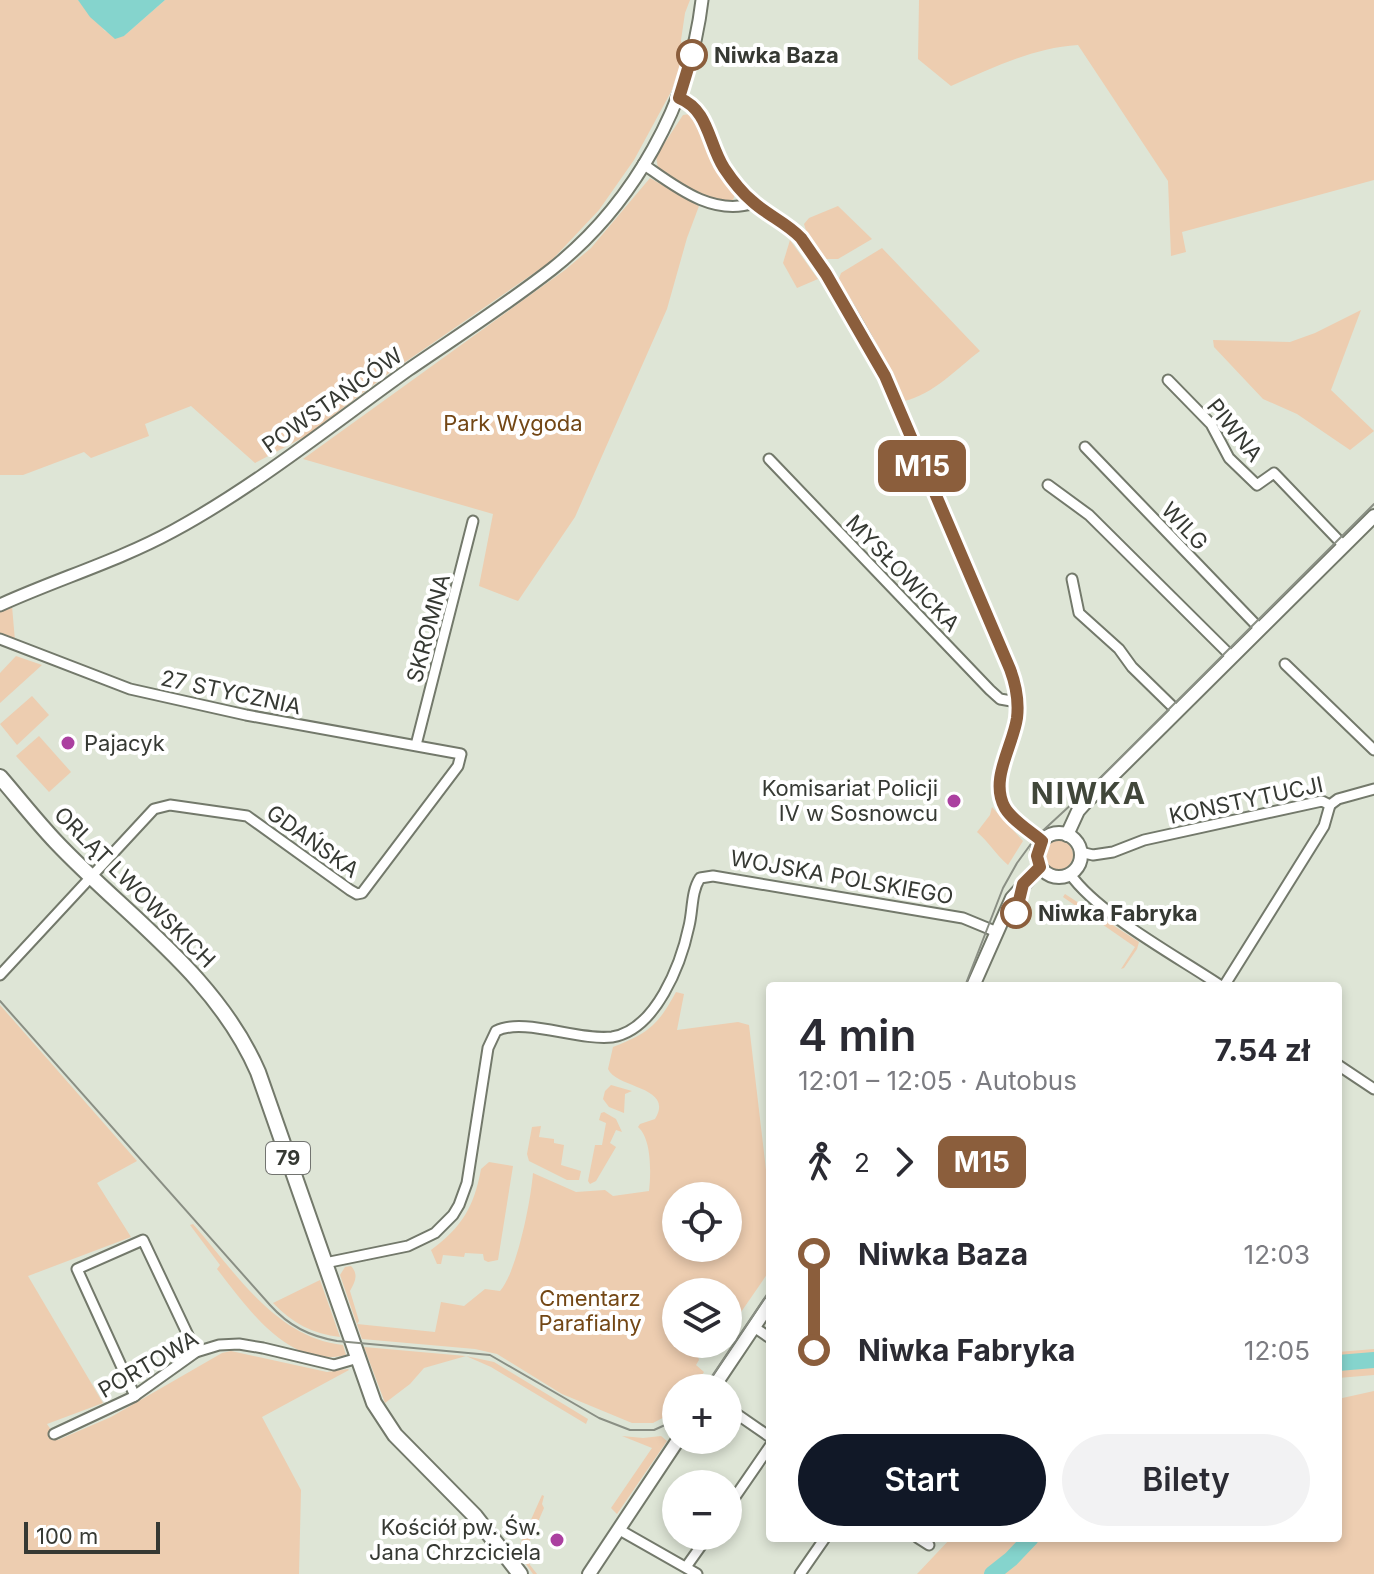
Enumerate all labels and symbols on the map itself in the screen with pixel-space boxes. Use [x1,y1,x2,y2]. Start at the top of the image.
marker: Niwka Baza [677,40,707,70]
place label: Niwka Baza [714,42,839,68]
street label: POWSTAŃCÓW [257,342,407,458]
street label: PIWNA [1202,393,1268,467]
park label: Park Wygoda [443,410,583,436]
line badge: M15 [876,440,968,492]
street label: WILG [1156,497,1214,555]
street label: MYSŁOWICKA [841,509,965,637]
street label: SKROMNA [401,571,455,685]
street label: 27 STYCZNIA [159,664,303,720]
place label: Pajacyk [84,730,165,756]
marker: Pajacyk [59,734,77,752]
street label: KONSTYTUCJI [1167,771,1325,829]
place label: Komisariat Policji IV w Sosnowcu [762,775,938,826]
district label: NIWKA [1031,775,1147,811]
marker: Komisariat Policji IV w Sosnowcu [945,792,963,810]
street label: GDAŃSKA [262,799,364,883]
street label: ORLĄT LWOWSKICH [49,801,221,973]
street label: WOJSKA POLSKIEGO [729,845,955,909]
marker: Niwka Fabryka [1001,898,1031,928]
place label: Niwka Fabryka [1038,900,1198,926]
road number: 79 [266,1142,310,1174]
park label: Cmentarz Parafialny [538,1285,642,1336]
street label: PORTOWA [93,1325,203,1403]
place label: Kościół pw. Św. Jana Chrzciciela [369,1514,541,1565]
scale bar [24,1518,160,1554]
marker: Kościół pw. Św. Jana Chrzciciela [548,1531,566,1549]

